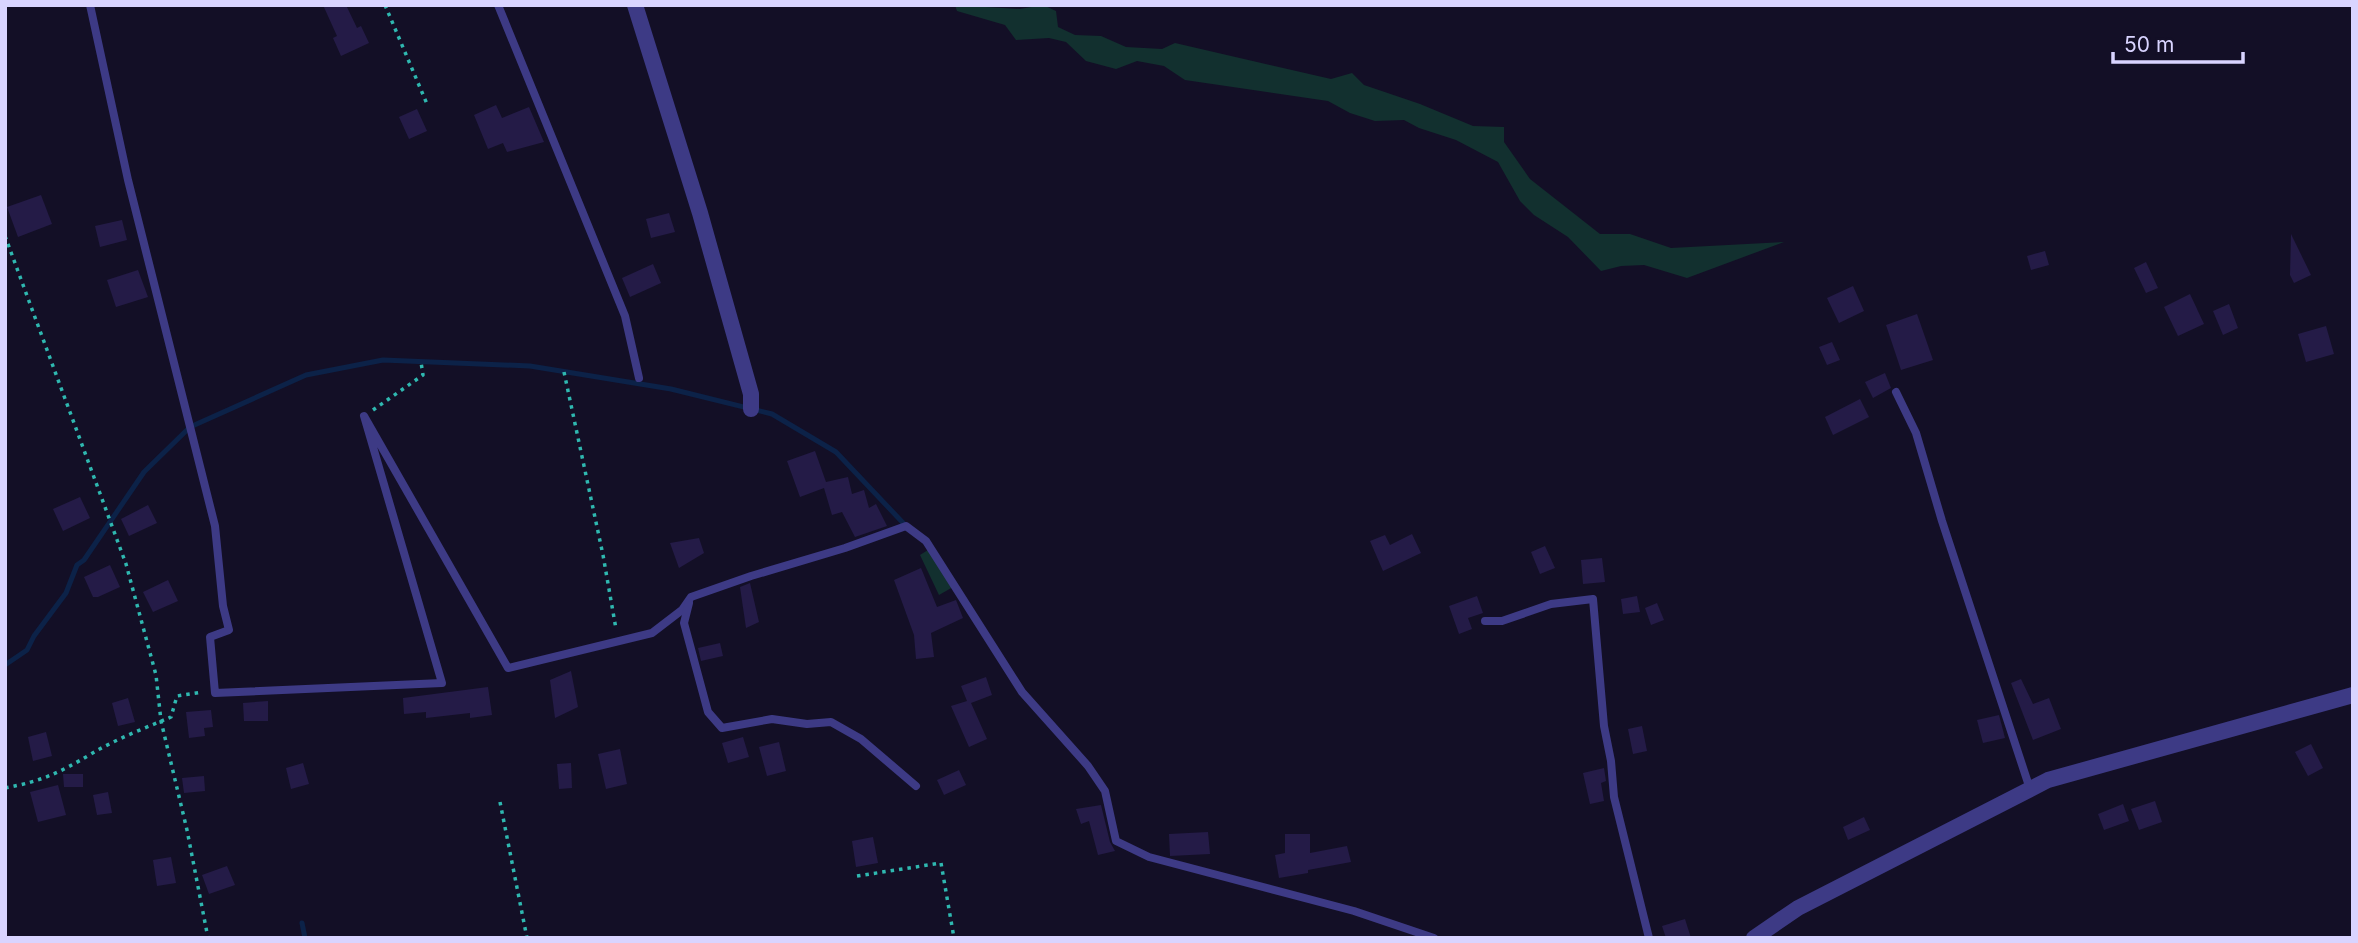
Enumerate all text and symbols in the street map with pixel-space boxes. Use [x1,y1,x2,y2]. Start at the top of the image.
scale bar [2113,21,2242,65]
text: 50 m [2124,32,2174,57]

